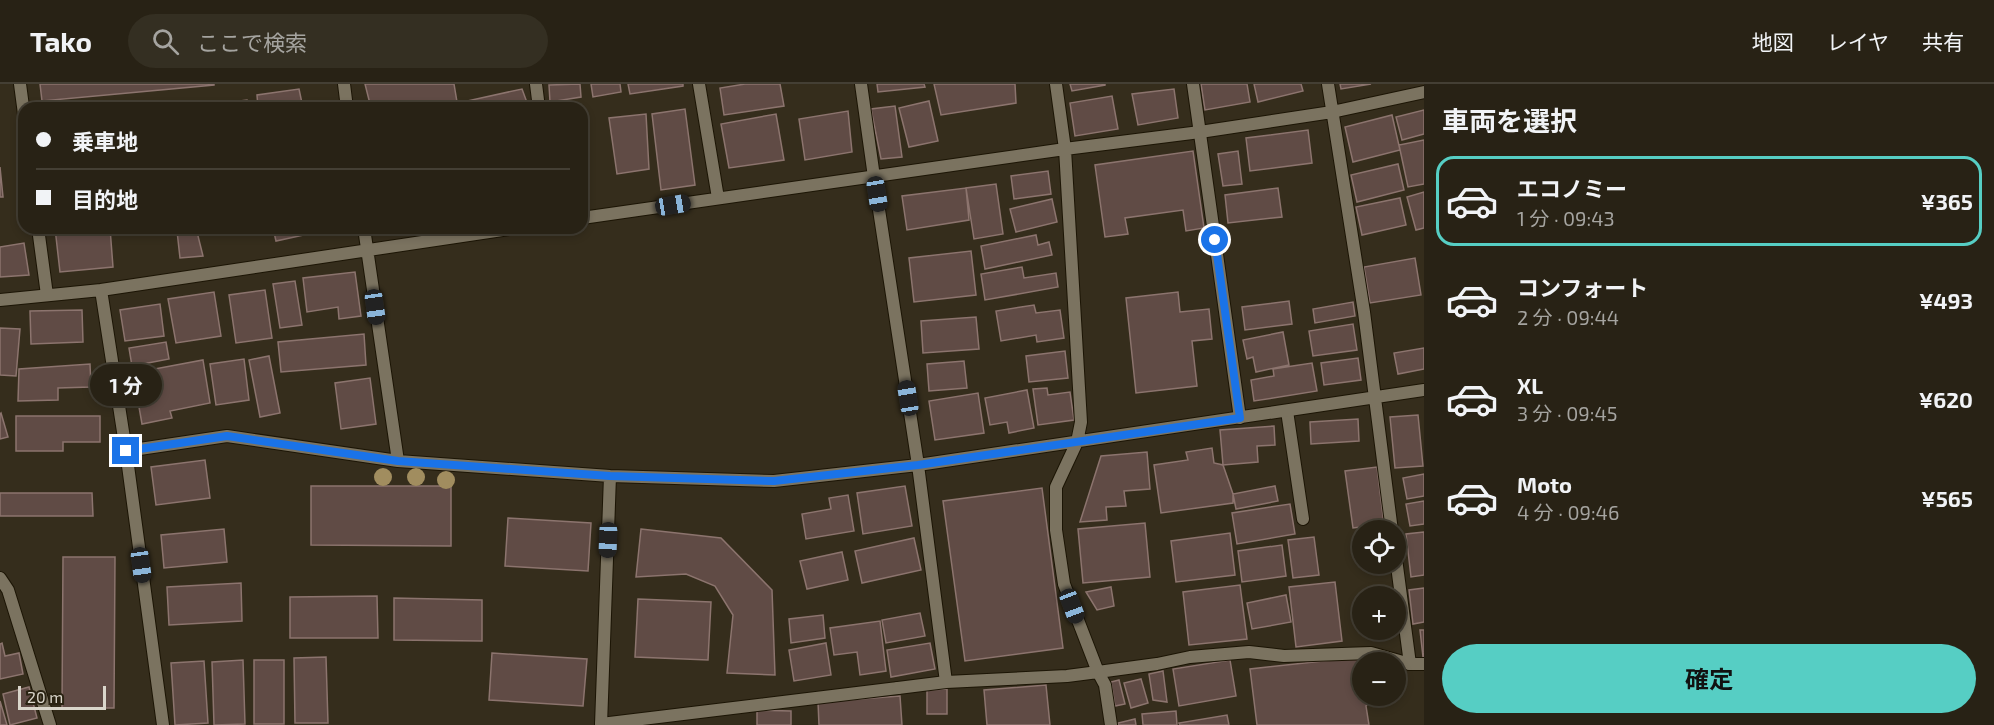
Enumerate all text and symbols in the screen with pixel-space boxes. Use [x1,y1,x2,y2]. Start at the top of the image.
search box [128,14,548,68]
text: Tako [30,24,92,58]
icon: search [149,25,182,58]
text: ここで検索 [197,29,307,55]
text: 地図 [1752,29,1794,54]
text: レイヤ [1827,29,1889,54]
text: 共有 [1922,29,1964,54]
text: 車両を選択 [1442,104,1577,136]
text: 乗車地 [72,128,138,154]
icon: car [1445,174,1499,228]
car [865,175,889,213]
text: エコノミー [1517,175,1627,201]
text: 目的地 [72,186,138,212]
text: ¥365 [1921,188,1973,214]
car [654,193,692,217]
text: 1 分 · 09:43 [1517,206,1615,230]
route start [1201,226,1228,253]
icon: car [1445,273,1499,327]
text: コンフォート [1517,274,1648,300]
text: ¥493 [1919,287,1973,313]
car [364,288,386,326]
text: 2 分 · 09:44 [1517,305,1619,329]
callout: 1 分 [90,364,162,406]
icon: car [1445,372,1499,426]
text: XL [1517,372,1543,398]
text: 1 分 [110,373,142,397]
car [896,379,920,417]
text: ¥620 [1919,386,1973,412]
text: 3 分 · 09:45 [1517,401,1617,425]
route end [112,437,139,464]
icon: car [1445,471,1499,525]
text: Moto [1517,471,1572,497]
text: ¥565 [1921,485,1973,511]
text: 4 分 · 09:46 [1517,500,1619,524]
map controls [1352,520,1406,706]
button: locate [1352,520,1406,574]
car [598,522,618,558]
car [130,546,152,584]
car [1057,586,1087,626]
button: + [1352,586,1406,640]
button: 確定 [1442,644,1976,713]
button: − [1352,652,1406,706]
scale bar [18,683,106,710]
text: 20 m [27,687,63,706]

